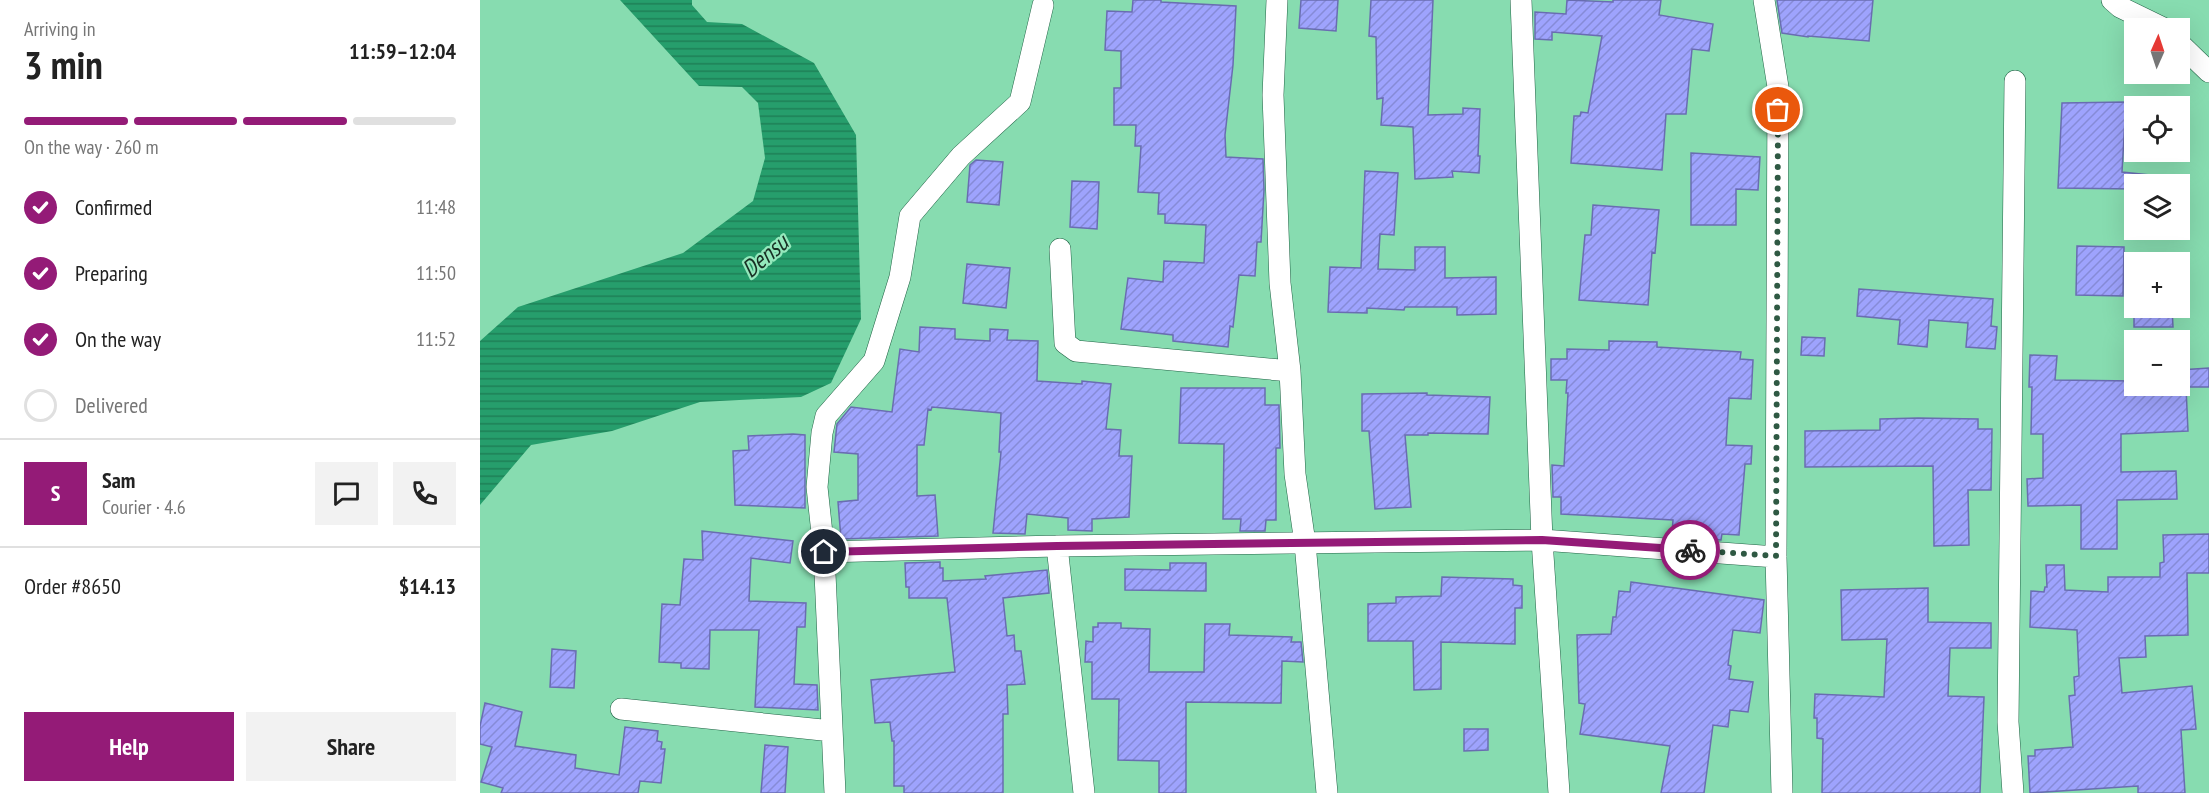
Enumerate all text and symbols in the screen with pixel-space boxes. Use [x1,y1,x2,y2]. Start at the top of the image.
text: Arriving in [24,16,96,42]
north arrow [2124,18,2190,84]
map controls [2124,18,2190,396]
text: 11:59–12:04 [349,37,456,65]
text: 3 min [24,39,103,90]
pin [1752,84,1803,135]
icon: bag [1761,93,1794,126]
button: locate [2124,96,2190,162]
text: On the way · 260 m [24,134,159,160]
button: layers [2124,174,2190,240]
icon: check [24,191,57,224]
text: Confirmed [75,193,152,221]
text: 11:48 [416,194,456,220]
water label: Densu [735,226,796,284]
button: + [2124,252,2190,318]
icon: check [24,257,57,290]
text: Preparing [75,259,148,287]
text: 11:50 [416,260,456,286]
icon: check [24,323,57,356]
text: On the way [75,325,161,353]
text: 11:52 [416,326,456,352]
button: − [2124,330,2190,396]
text: Delivered [75,391,148,419]
button: chat [315,462,378,525]
button: phone [393,462,456,525]
text: Sam [102,466,135,494]
text: S [51,479,60,507]
text: Courier · 4.6 [102,494,186,520]
courier [1660,520,1720,580]
pin [798,526,849,577]
icon: bike [1674,534,1707,567]
icon: home [807,535,840,568]
text: Order #8650 [24,572,121,600]
text: $14.13 [399,572,456,600]
button: Help [24,712,234,781]
button: Share [246,712,456,781]

